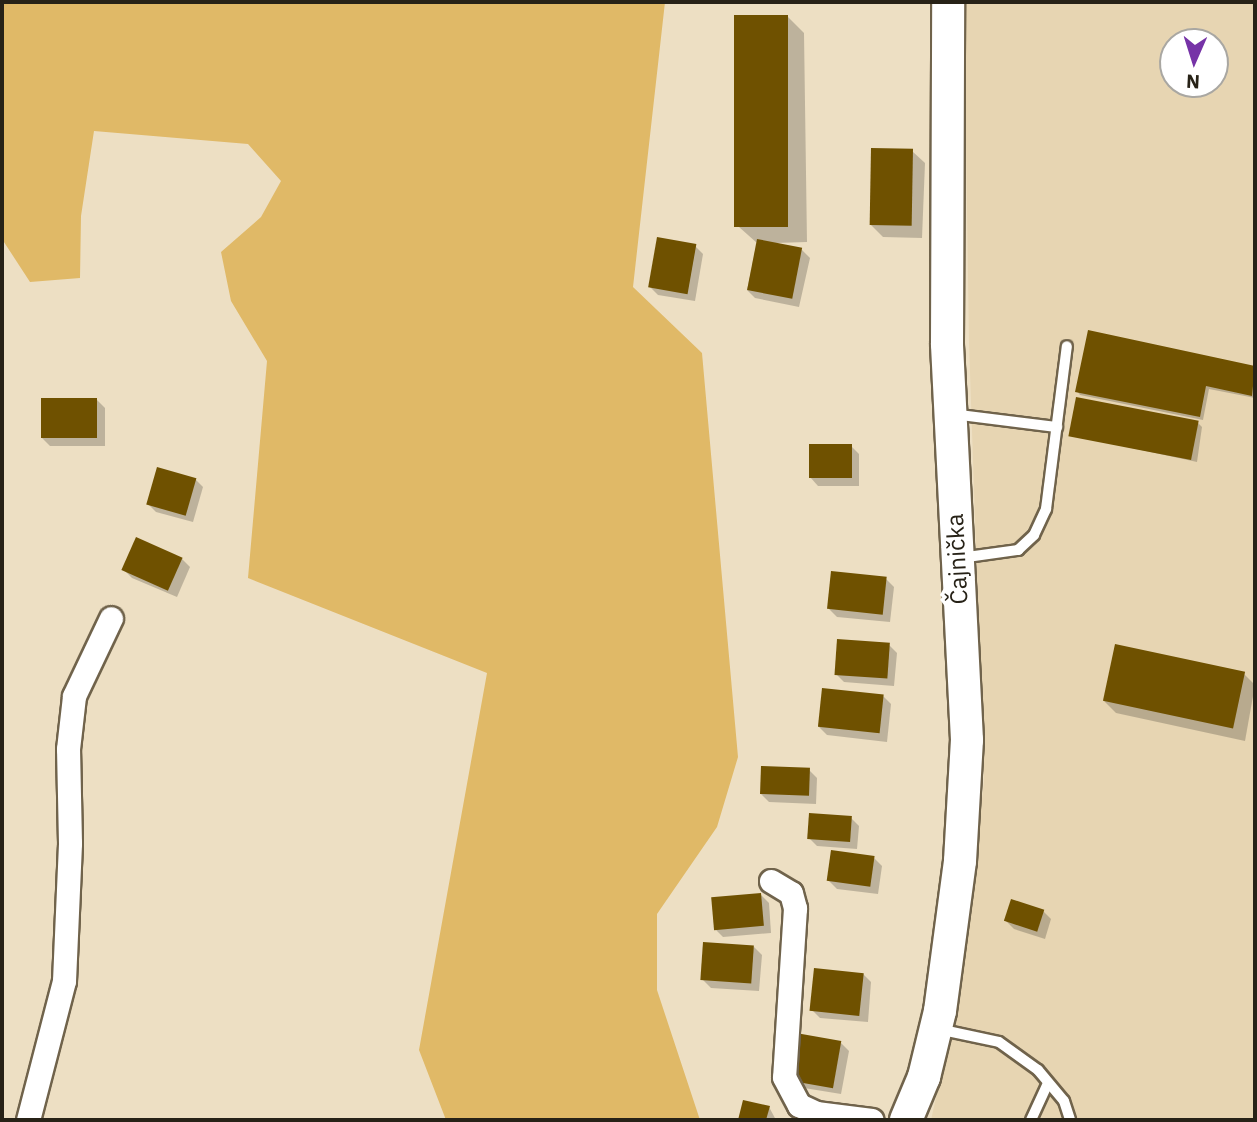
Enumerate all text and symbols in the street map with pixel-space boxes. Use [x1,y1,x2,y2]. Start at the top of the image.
north arrow [1159,28,1229,98]
text: N [1186,70,1201,94]
street label: Čajnička [940,513,974,605]

